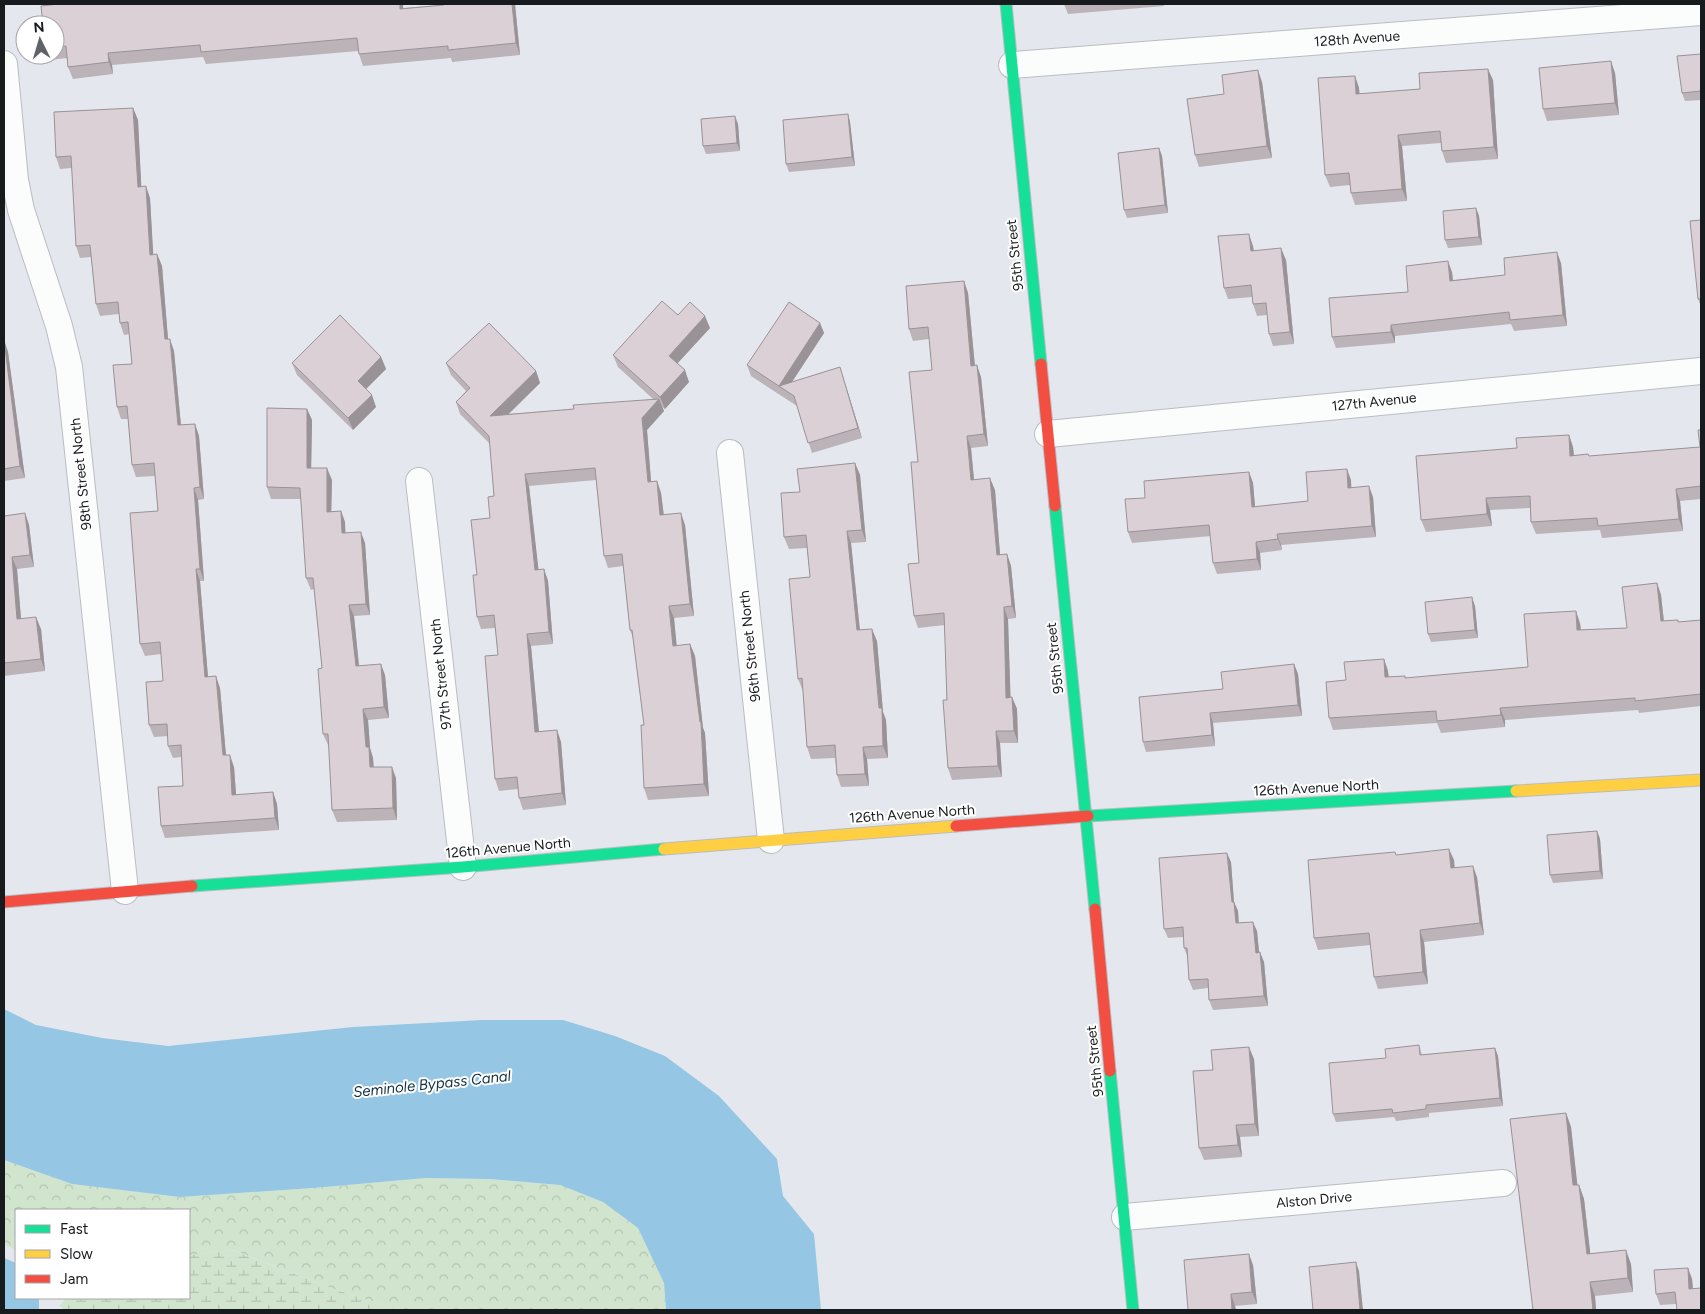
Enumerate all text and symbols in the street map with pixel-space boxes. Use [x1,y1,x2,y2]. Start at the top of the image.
north arrow [15,15,65,65]
text: N [33,19,45,36]
street label: 128th Avenue [1313,27,1401,50]
street label: 95th Street [1003,218,1027,292]
street label: 127th Avenue [1331,389,1418,415]
street label: 98th Street North [67,417,95,531]
street label: 96th Street North [736,589,764,703]
street label: 97th Street North [427,618,455,730]
street label: 95th Street [1043,621,1067,695]
street label: 126th Avenue North [1253,776,1379,800]
street label: 126th Avenue North [849,801,975,827]
street label: 126th Avenue North [445,834,572,862]
street label: 95th Street [1083,1024,1107,1098]
water label: Seminole Bypass Canal [352,1067,512,1101]
street label: Alston Drive [1275,1188,1353,1212]
legend [15,1209,190,1299]
text: Fast [60,1220,89,1238]
text: Slow [60,1245,93,1263]
text: Jam [60,1270,88,1288]

